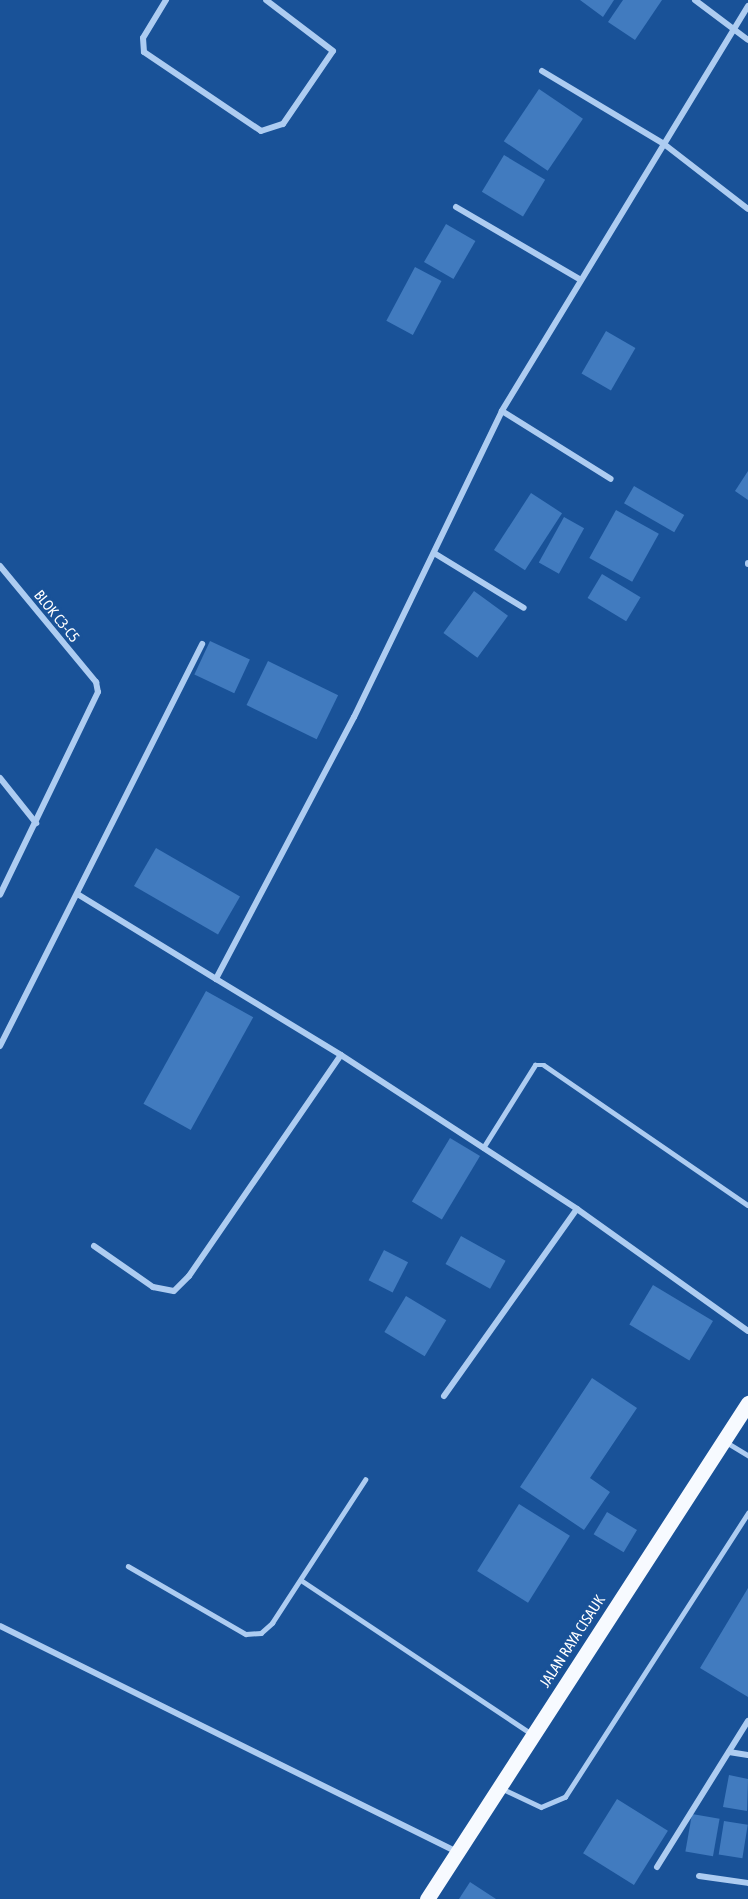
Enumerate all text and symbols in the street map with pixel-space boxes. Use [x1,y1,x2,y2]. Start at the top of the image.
street label: BLOK C3-C5 [30,586,84,646]
street label: JALAN RAYA CISAUK [536,1592,608,1690]

